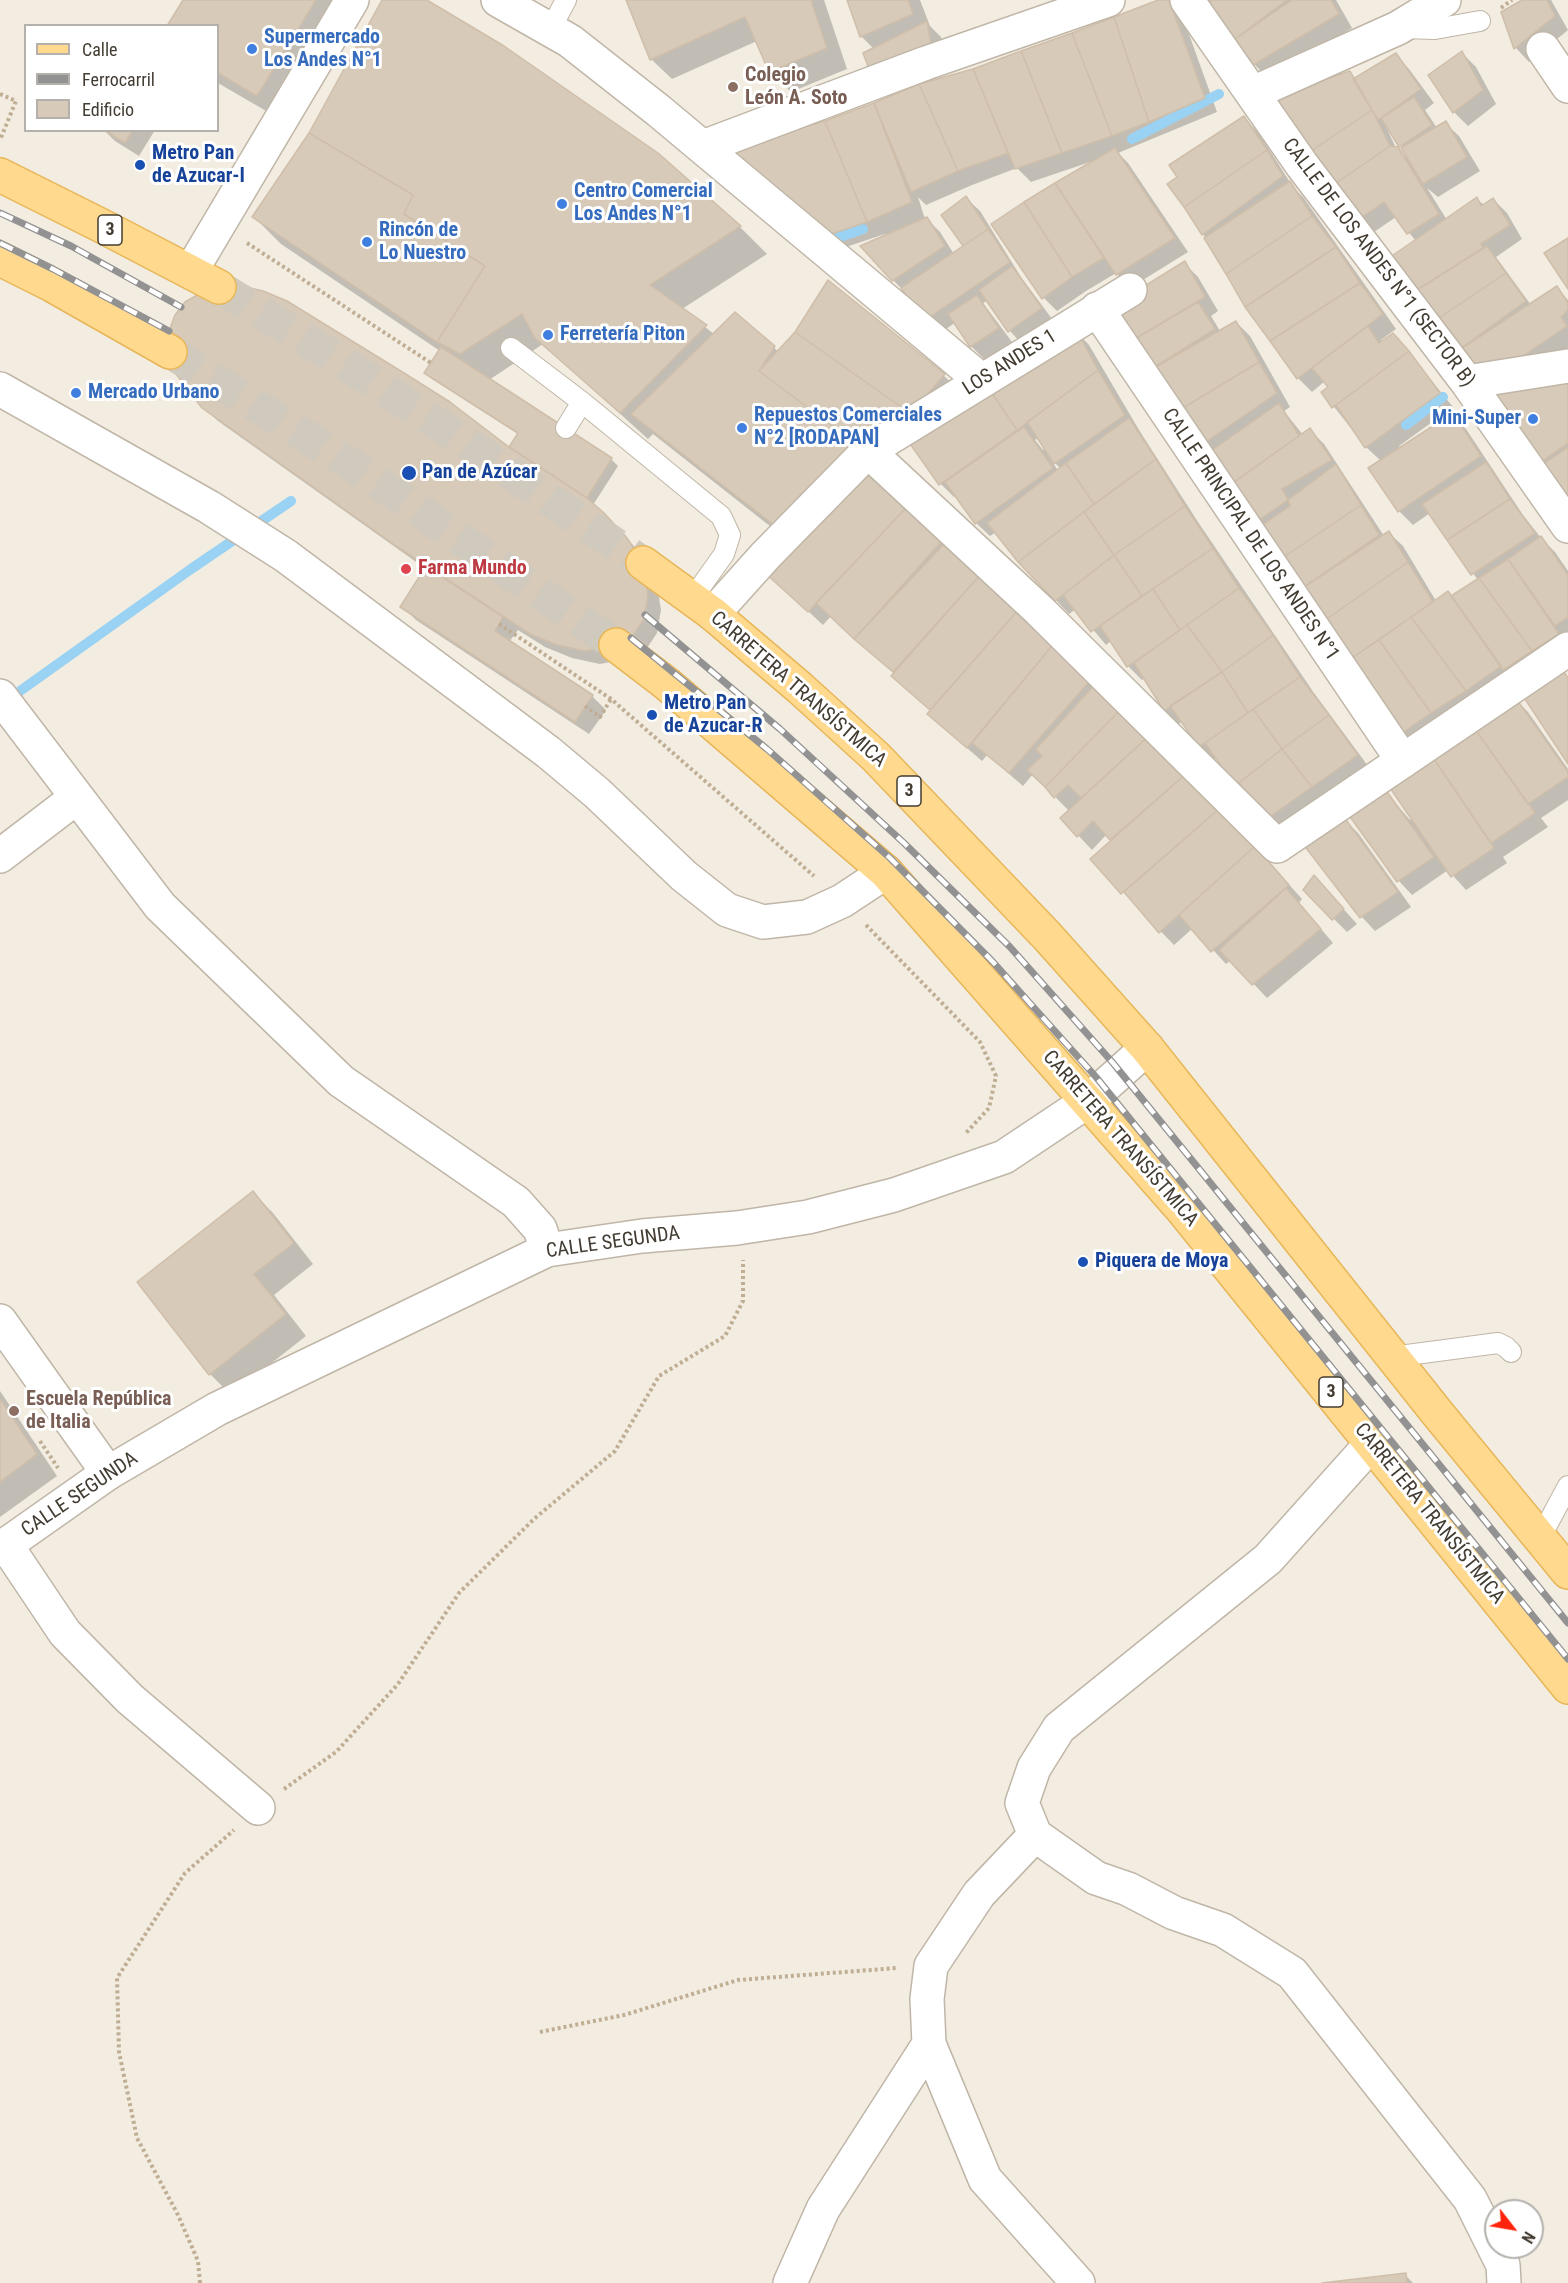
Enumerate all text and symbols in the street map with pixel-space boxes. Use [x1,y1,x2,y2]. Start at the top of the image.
legend [24,24,219,132]
place label: Supermercado Los Andes N°1 [264,26,382,73]
text: Calle [82,39,118,60]
marker: Supermercado Los Andes N°1 [245,42,259,56]
place label: Colegio León A. Soto [745,64,847,111]
text: Ferrocarril [82,69,155,90]
marker: Colegio León A. Soto [726,80,740,94]
text: Edificio [82,99,134,120]
street label: CALLE DE LOS ANDES N°1 (SECTOR B) [1277,134,1479,392]
place label: Metro Pan de Azucar-I [152,142,245,189]
marker: Metro Pan de Azucar-I [133,158,147,172]
place label: Centro Comercial Los Andes N°1 [574,180,713,227]
marker: Centro Comercial Los Andes N°1 [555,197,569,211]
road number: 3 [98,215,122,245]
place label: Rincón de Lo Nuestro [379,219,466,266]
marker: Rincón de Lo Nuestro [360,235,374,249]
place label: Ferretería Piton [560,323,685,347]
street label: LOS ANDES 1 [959,325,1061,401]
marker: Ferretería Piton [541,328,555,342]
place label: Mercado Urbano [88,381,219,405]
marker: Mercado Urbano [69,386,83,400]
place label: Repuestos Comerciales N°2 [RODAPAN] [754,404,942,451]
street label: CALLE PRINCIPAL DE LOS ANDES N°1 [1156,404,1344,666]
place label: Mini-Super [1432,407,1521,431]
marker: Mini-Super [1526,412,1540,426]
marker: Repuestos Comerciales N°2 [RODAPAN] [735,421,749,435]
place label: Pan de Azúcar [422,461,537,485]
marker: Pan de Azúcar [400,464,418,482]
place label: Farma Mundo [418,557,527,581]
marker: Farma Mundo [399,562,413,576]
street label: CARRETERA TRANSÍSTMICA [705,607,891,773]
place label: Metro Pan de Azucar-R [664,692,763,739]
marker: Metro Pan de Azucar-R [645,708,659,722]
road number: 3 [897,776,921,806]
street label: CARRETERA TRANSÍSTMICA [1037,1046,1203,1232]
street label: CALLE SEGUNDA [545,1222,681,1264]
place label: Piquera de Moya [1095,1250,1228,1274]
marker: Piquera de Moya [1076,1255,1090,1269]
road number: 3 [1319,1377,1343,1407]
place label: Escuela República de Italia [26,1388,172,1435]
marker: Escuela República de Italia [7,1404,21,1418]
street label: CARRETERA TRANSÍSTMICA [1349,1419,1509,1609]
street label: CALLE SEGUNDA [17,1447,143,1543]
north arrow [1484,2199,1544,2259]
text: N [1517,2228,1539,2247]

